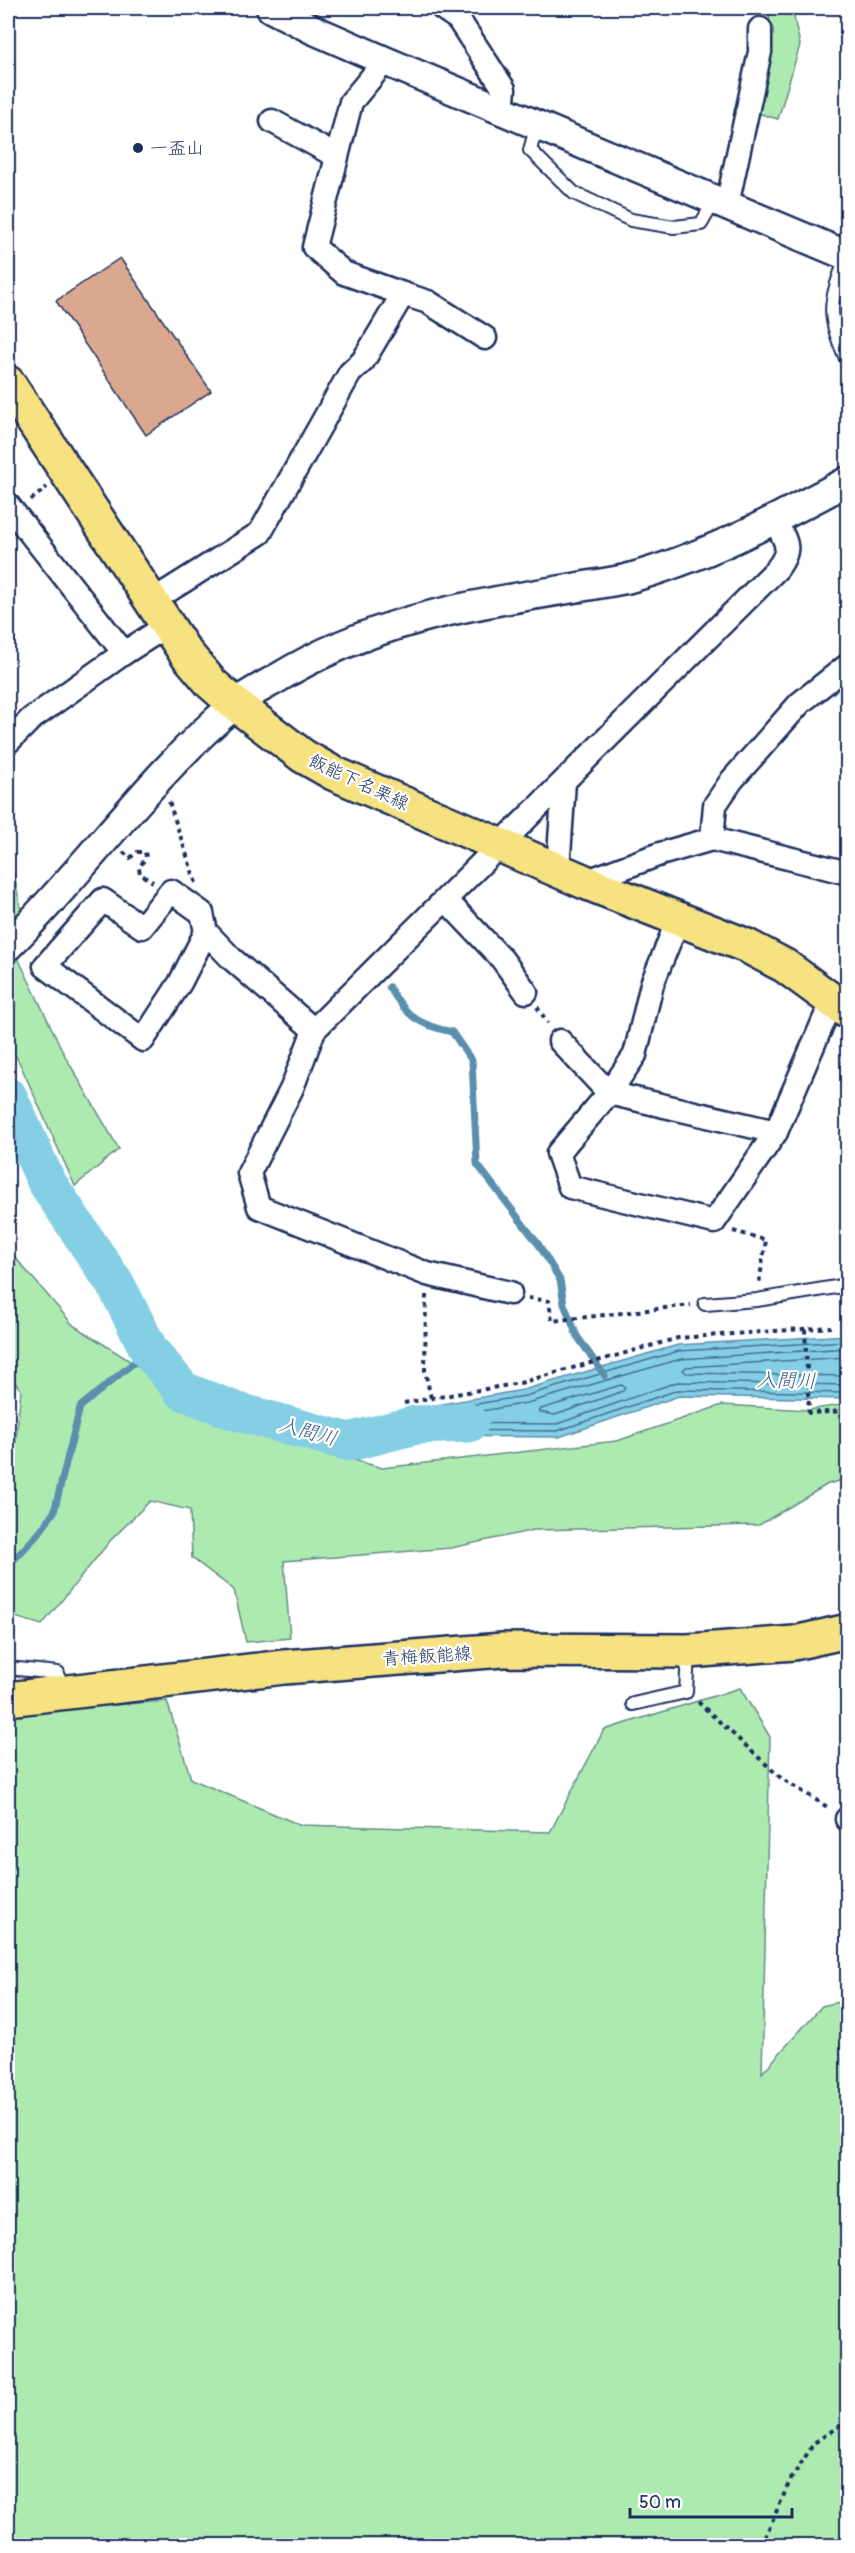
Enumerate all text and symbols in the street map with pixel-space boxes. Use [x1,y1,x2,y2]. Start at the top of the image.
place label: 一盃山 [150,137,204,160]
marker: 一盃山 [131,141,145,155]
street label: 飯能下名栗線 [305,749,413,816]
water label: 入間川 [756,1367,816,1394]
water label: 入間川 [276,1412,340,1451]
street label: 青梅飯能線 [381,1642,473,1671]
scale bar [630,2481,792,2519]
text: 50 m [639,2491,681,2514]

